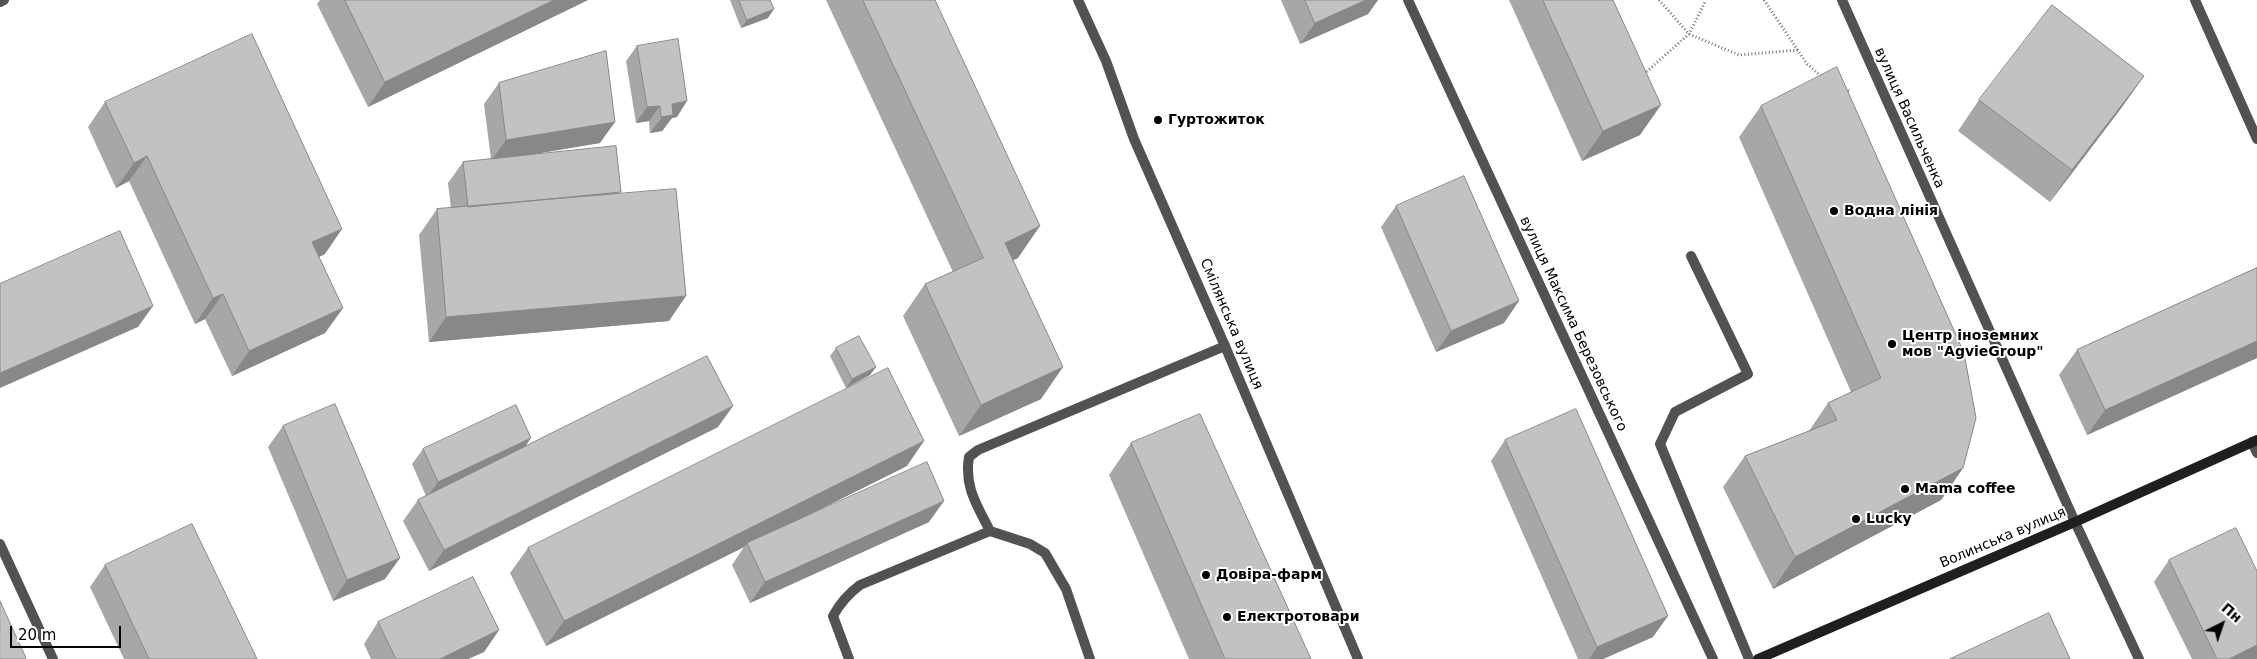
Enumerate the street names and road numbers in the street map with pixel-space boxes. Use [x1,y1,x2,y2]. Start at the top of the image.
street label: вулиця Васильченка [1870,45,1948,191]
street label: вулиця Максима Березовського [1516,214,1630,434]
street label: Смілянська вулиця [1196,256,1266,392]
street label: Волинська вулиця [1937,504,2069,572]

